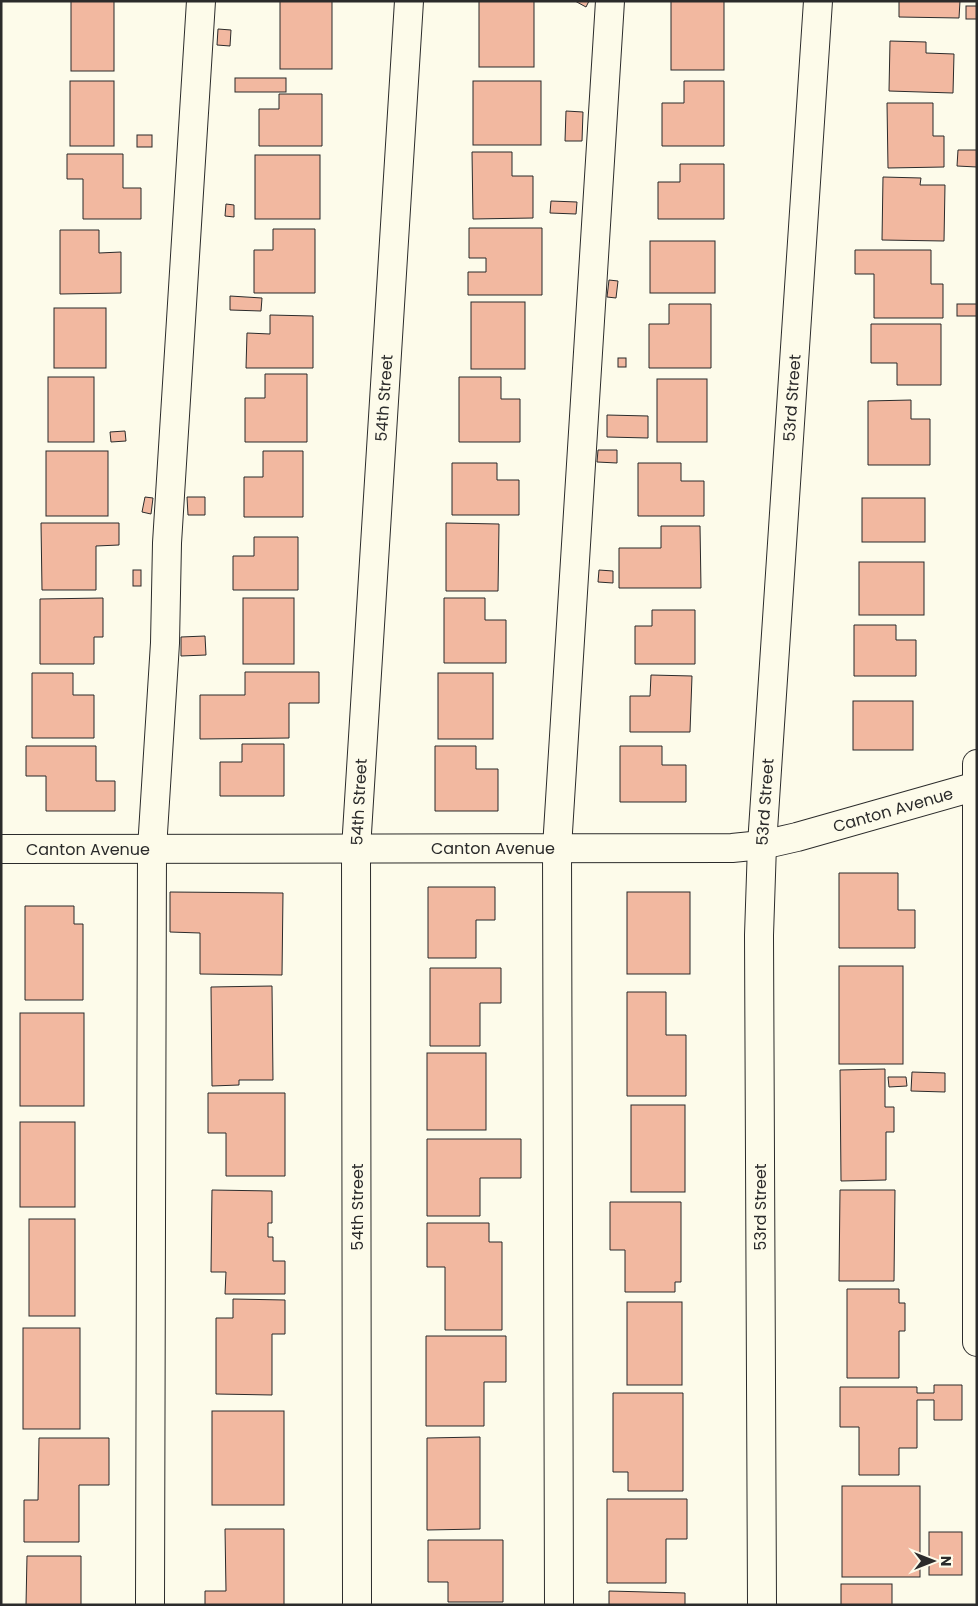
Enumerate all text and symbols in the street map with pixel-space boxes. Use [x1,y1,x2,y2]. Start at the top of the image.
street label: 54th Street [369,353,399,442]
street label: 53rd Street [777,353,807,442]
street label: 53rd Street [750,757,780,846]
street label: 54th Street [345,758,373,846]
street label: Canton Avenue [830,782,956,838]
street label: Canton Avenue [431,837,555,860]
street label: Canton Avenue [26,838,150,861]
street label: 54th Street [346,1163,369,1251]
street label: 53rd Street [749,1163,772,1251]
north arrow [908,1536,958,1586]
text: N [936,1556,956,1566]

